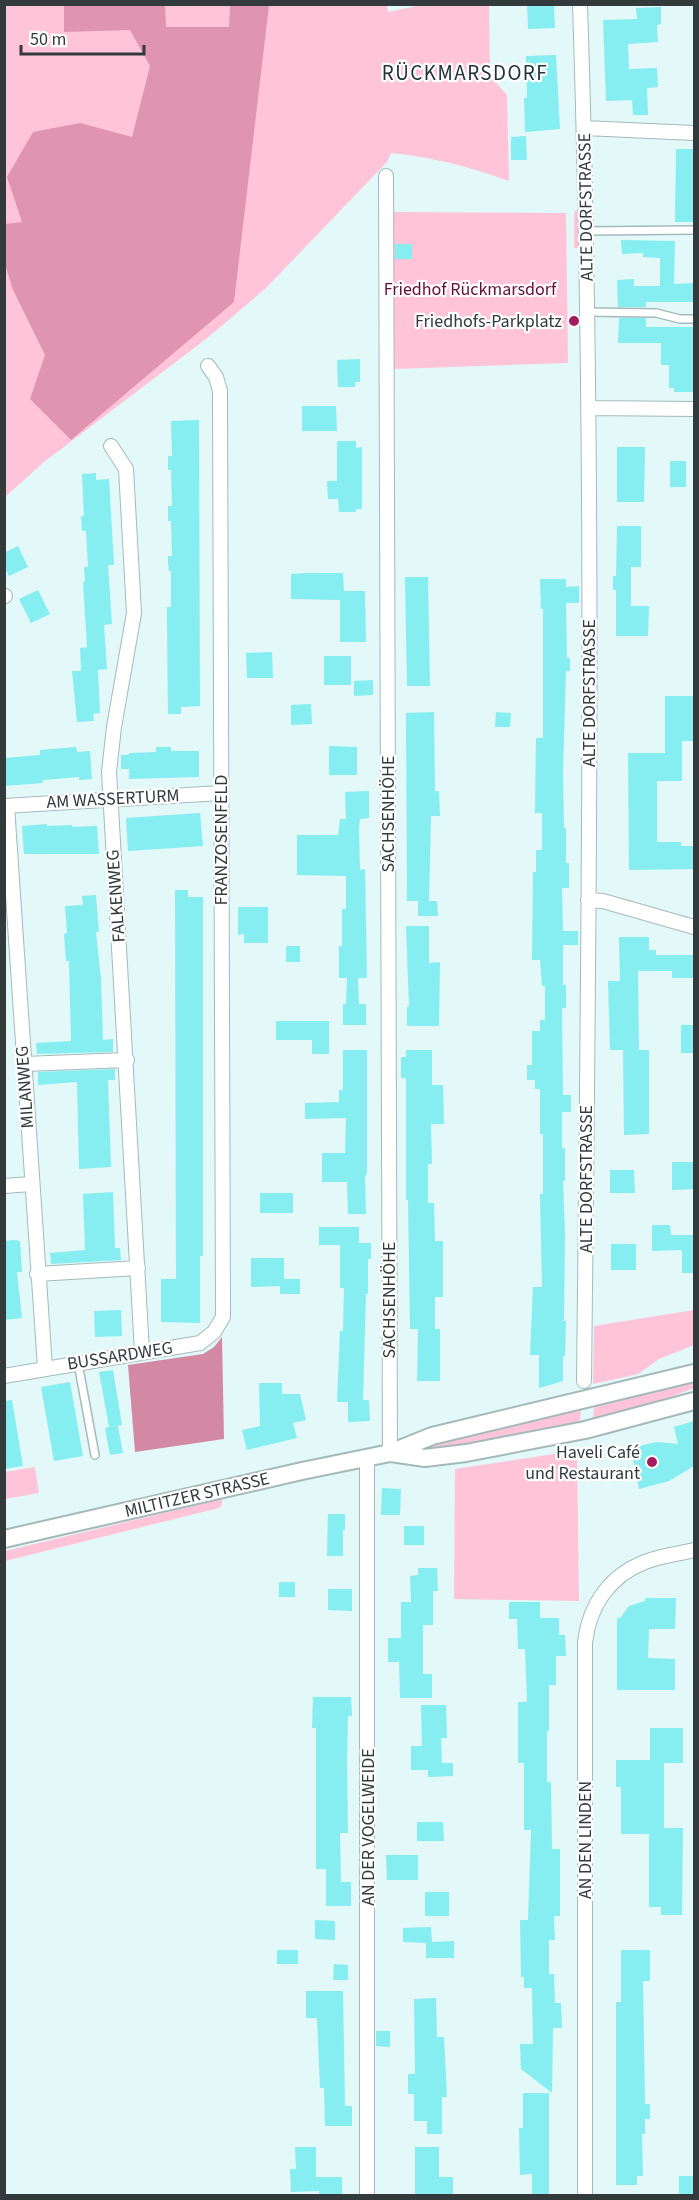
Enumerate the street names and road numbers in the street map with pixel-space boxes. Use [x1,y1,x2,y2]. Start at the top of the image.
street label: ALTE DORFSTRASSE [572,133,600,281]
street label: ALTE DORFSTRASSE [577,619,602,767]
street label: SACHSENHÖHE [376,756,401,872]
street label: FRANZOSENFELD [209,775,234,905]
street label: AM WASSERTURM [46,783,180,815]
street label: FALKENWEG [100,849,132,943]
street label: MILANWEG [10,1045,40,1129]
street label: ALTE DORFSTRASSE [574,1105,599,1253]
street label: SACHSENHÖHE [377,1242,402,1358]
street label: BUSSARDWEG [65,1335,175,1377]
street label: MILTITZER STRASSE [122,1466,272,1524]
street label: AN DER VOGELWEIDE [356,1748,381,1906]
street label: AN DEN LINDEN [573,1781,598,1899]

